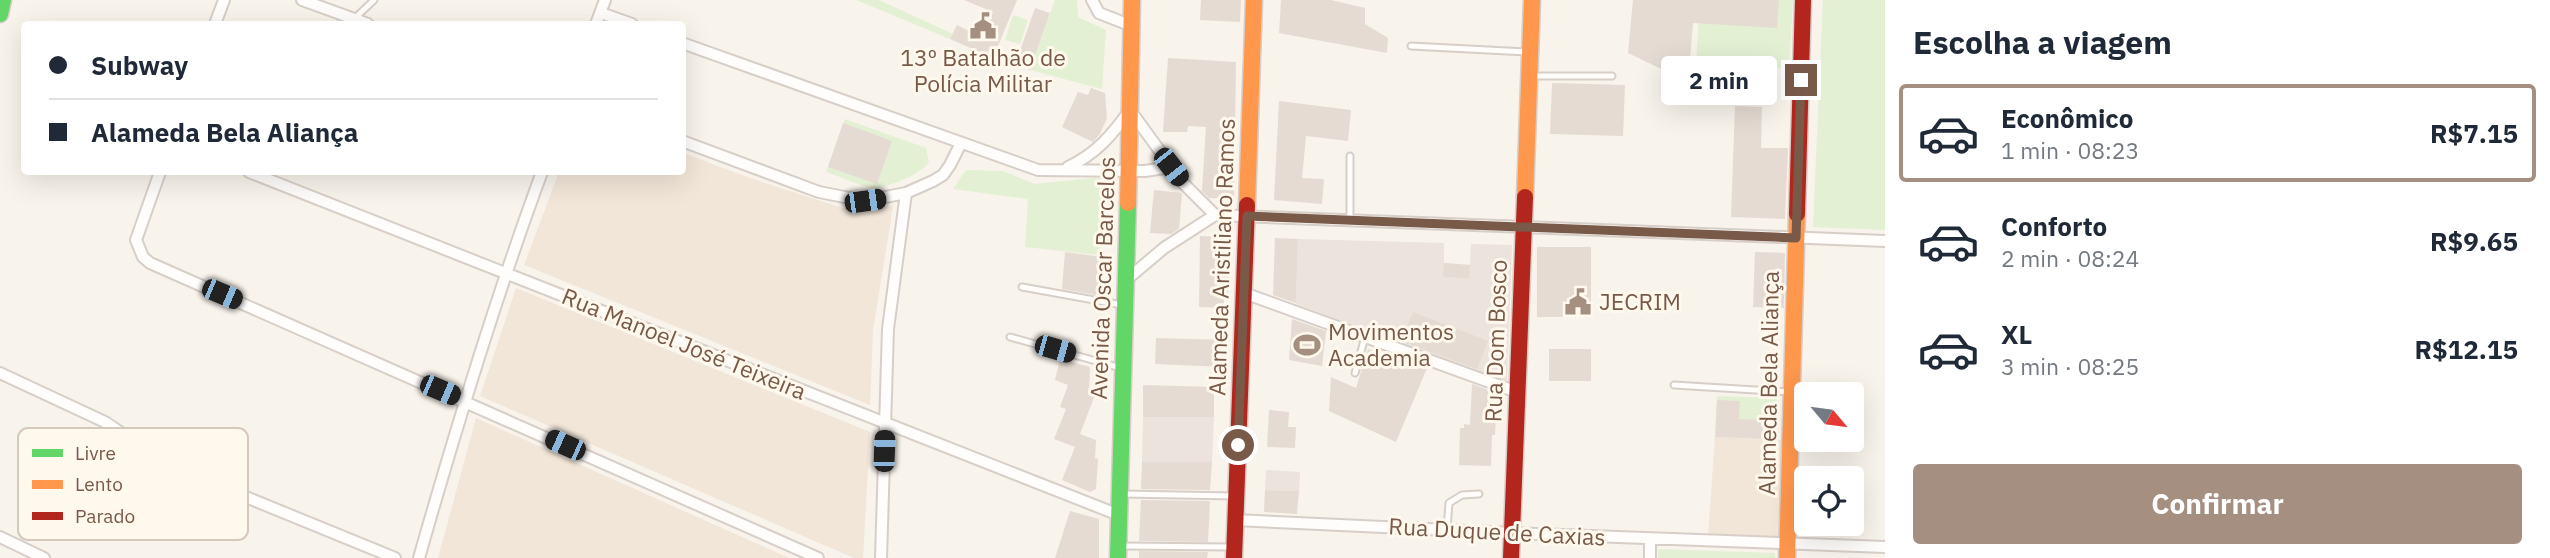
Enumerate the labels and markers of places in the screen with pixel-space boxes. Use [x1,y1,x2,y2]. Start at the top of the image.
public building icon: 13º Batalhão de Polícia Militar [968,11,998,41]
place label: 13º Batalhão de Polícia Militar [900,42,1066,98]
place label: JECRIM [1599,286,1681,316]
public building icon: JECRIM [1563,287,1593,317]
place label: Movimentos Academia [1328,316,1454,372]
sports icon: Movimentos Academia [1292,330,1322,360]

